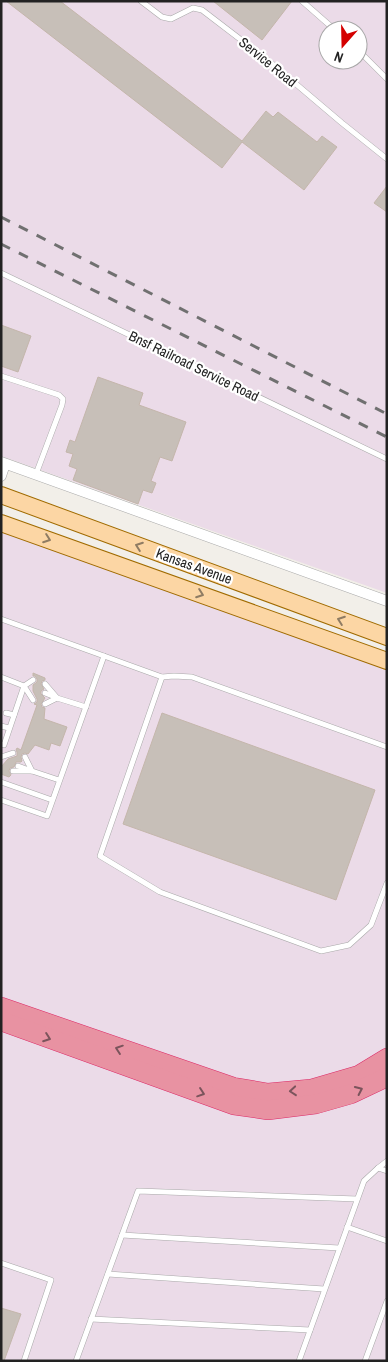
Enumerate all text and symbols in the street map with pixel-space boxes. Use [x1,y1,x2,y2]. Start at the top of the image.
north arrow [318,20,368,70]
street label: Service Road [235,33,301,91]
text: N [332,47,346,67]
street label: Bnsf Railroad Service Road [126,327,262,405]
one-way arrow [42,534,51,544]
one-way arrow [135,542,144,552]
street label: Kansas Avenue [154,544,234,588]
one-way arrow [195,588,204,598]
one-way arrow [337,616,346,626]
one-way arrow [42,1032,51,1042]
one-way arrow [116,1044,124,1054]
one-way arrow [288,1085,296,1096]
one-way arrow [354,1086,363,1096]
one-way arrow [196,1087,205,1097]

